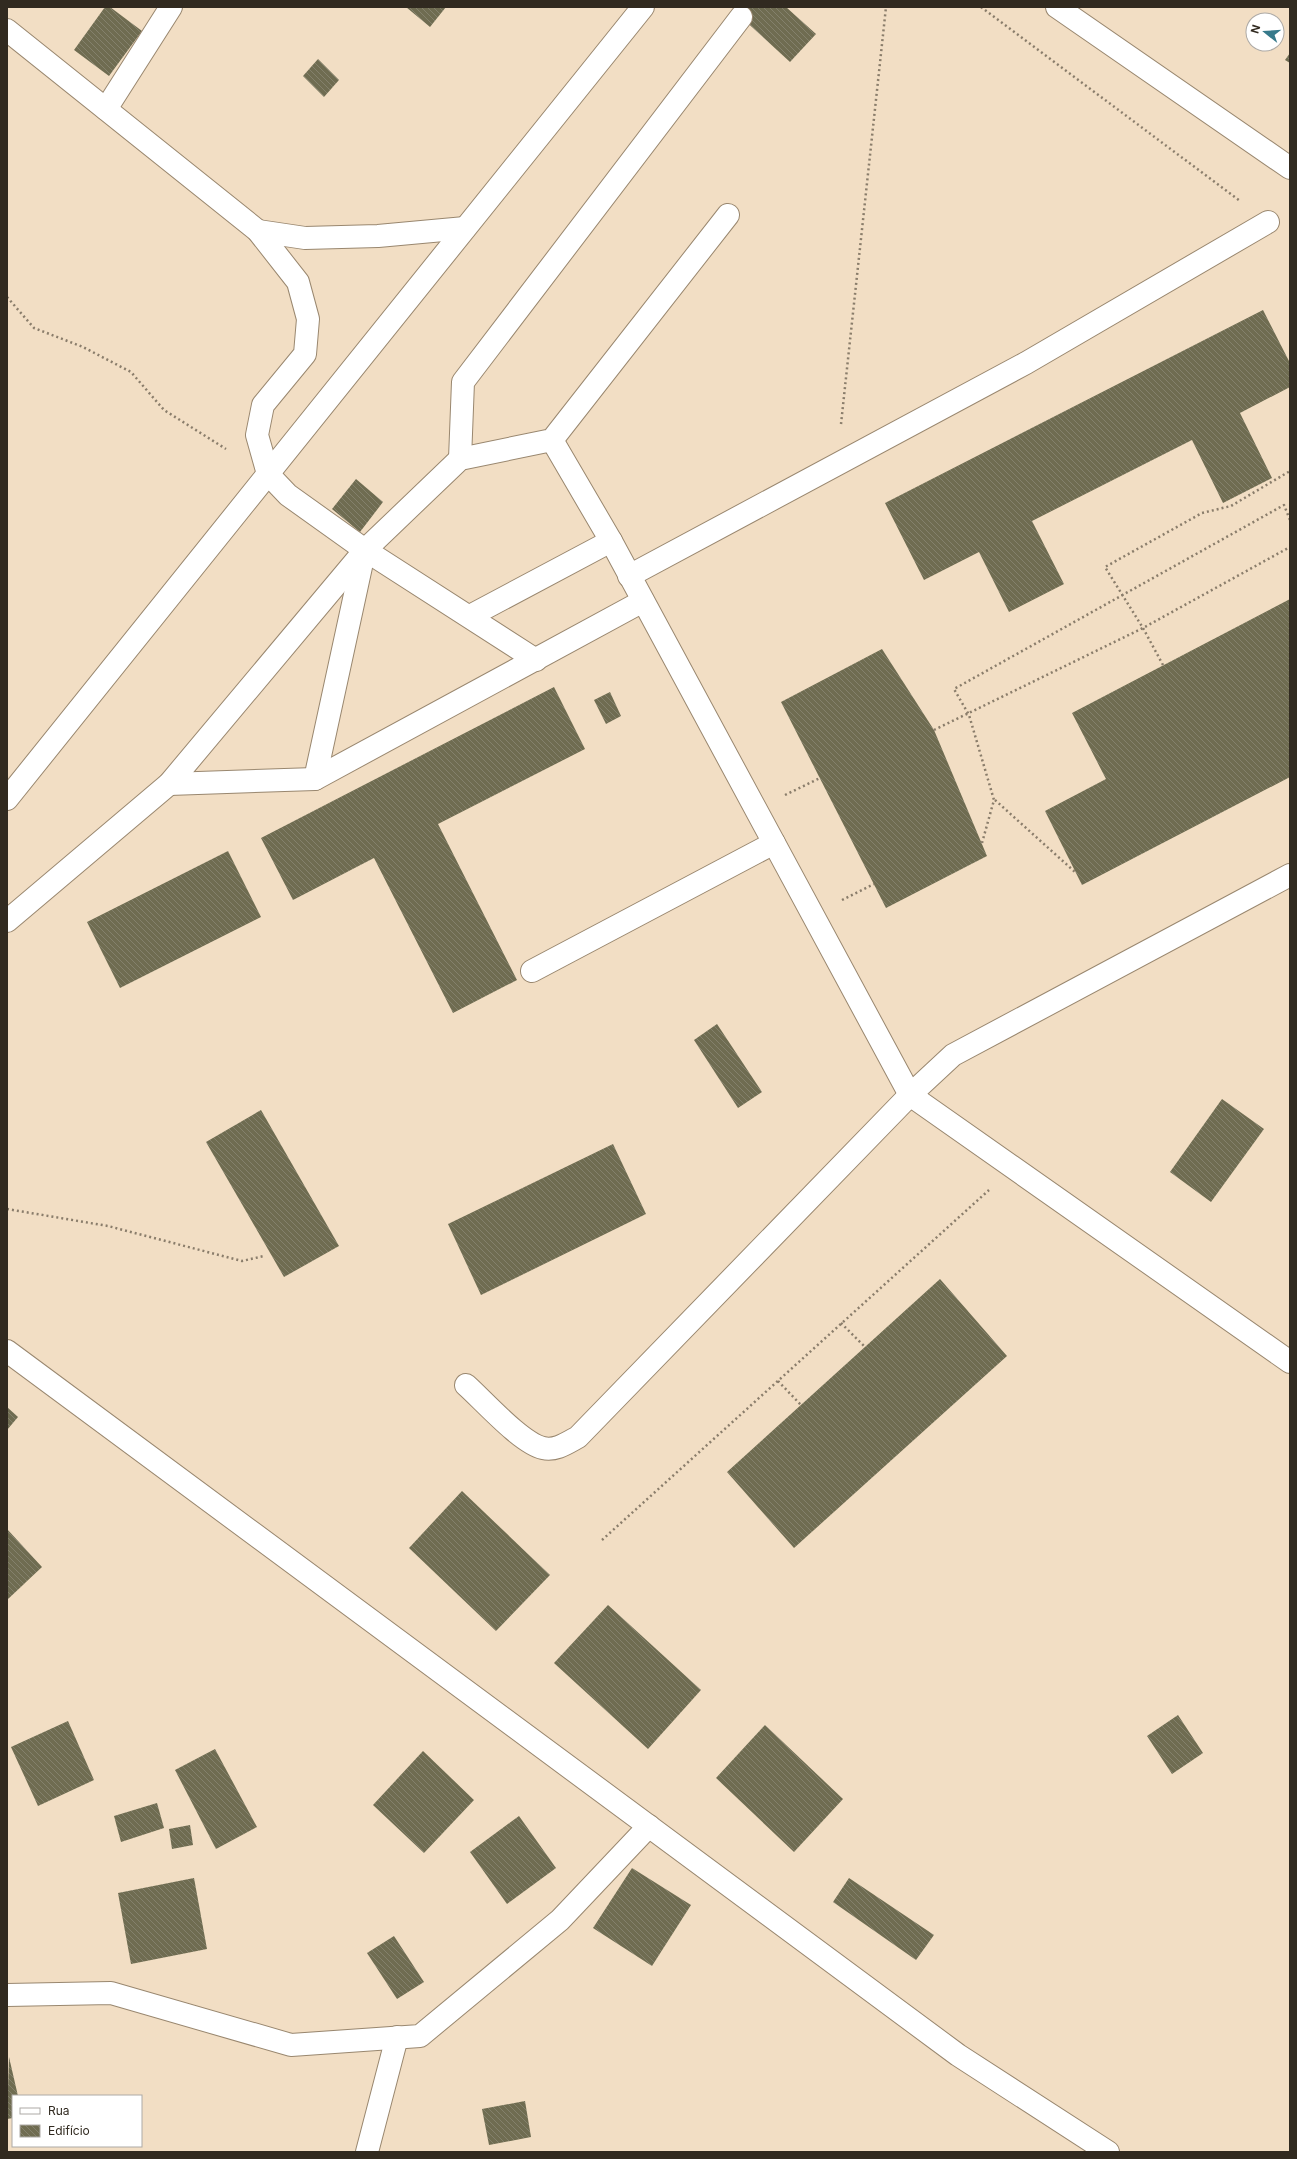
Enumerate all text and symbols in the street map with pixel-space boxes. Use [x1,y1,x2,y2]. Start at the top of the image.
north arrow [1245,12,1285,52]
text: N [1248,23,1263,35]
legend [12,2095,142,2147]
text: Rua [48,2103,70,2118]
text: Edifício [48,2123,90,2138]

